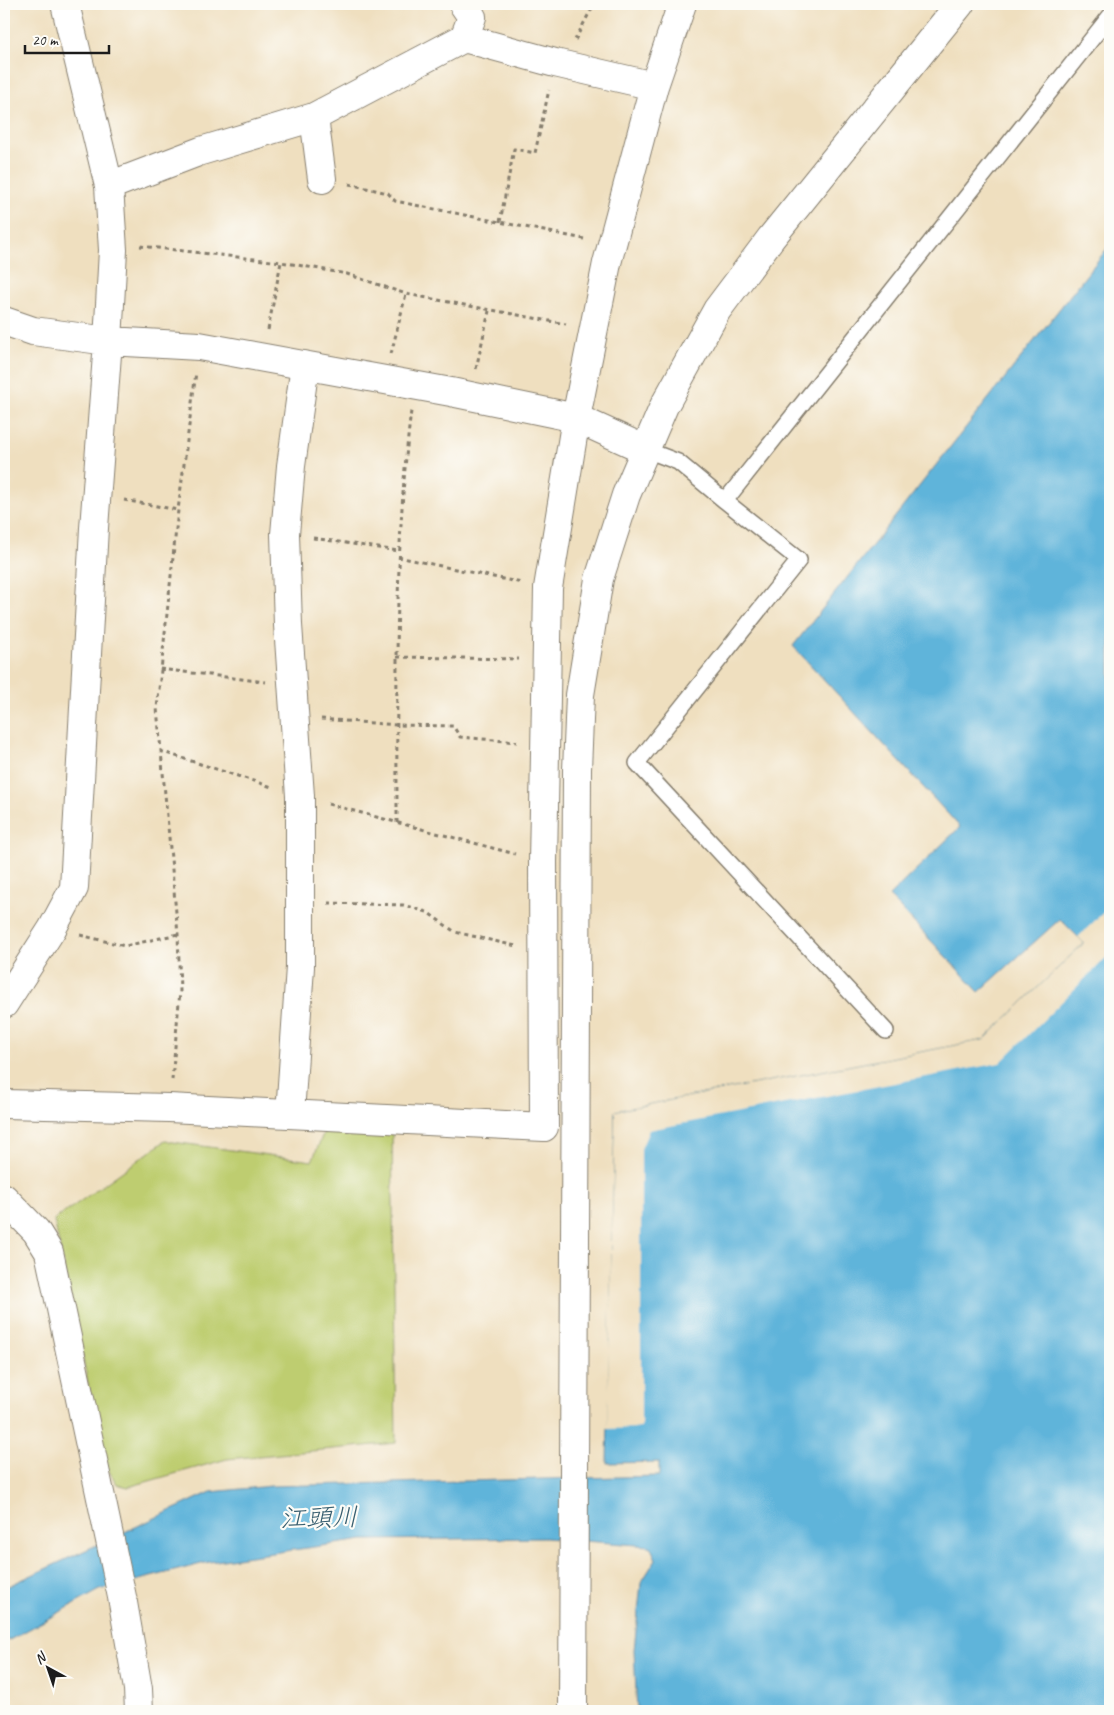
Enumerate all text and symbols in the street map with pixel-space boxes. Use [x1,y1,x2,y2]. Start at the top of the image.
scale bar [25,22,109,54]
text: 20 m [32,31,59,50]
water label: 江頭川 [280,1500,358,1535]
north arrow [22,1642,72,1692]
text: N [31,1648,51,1668]

